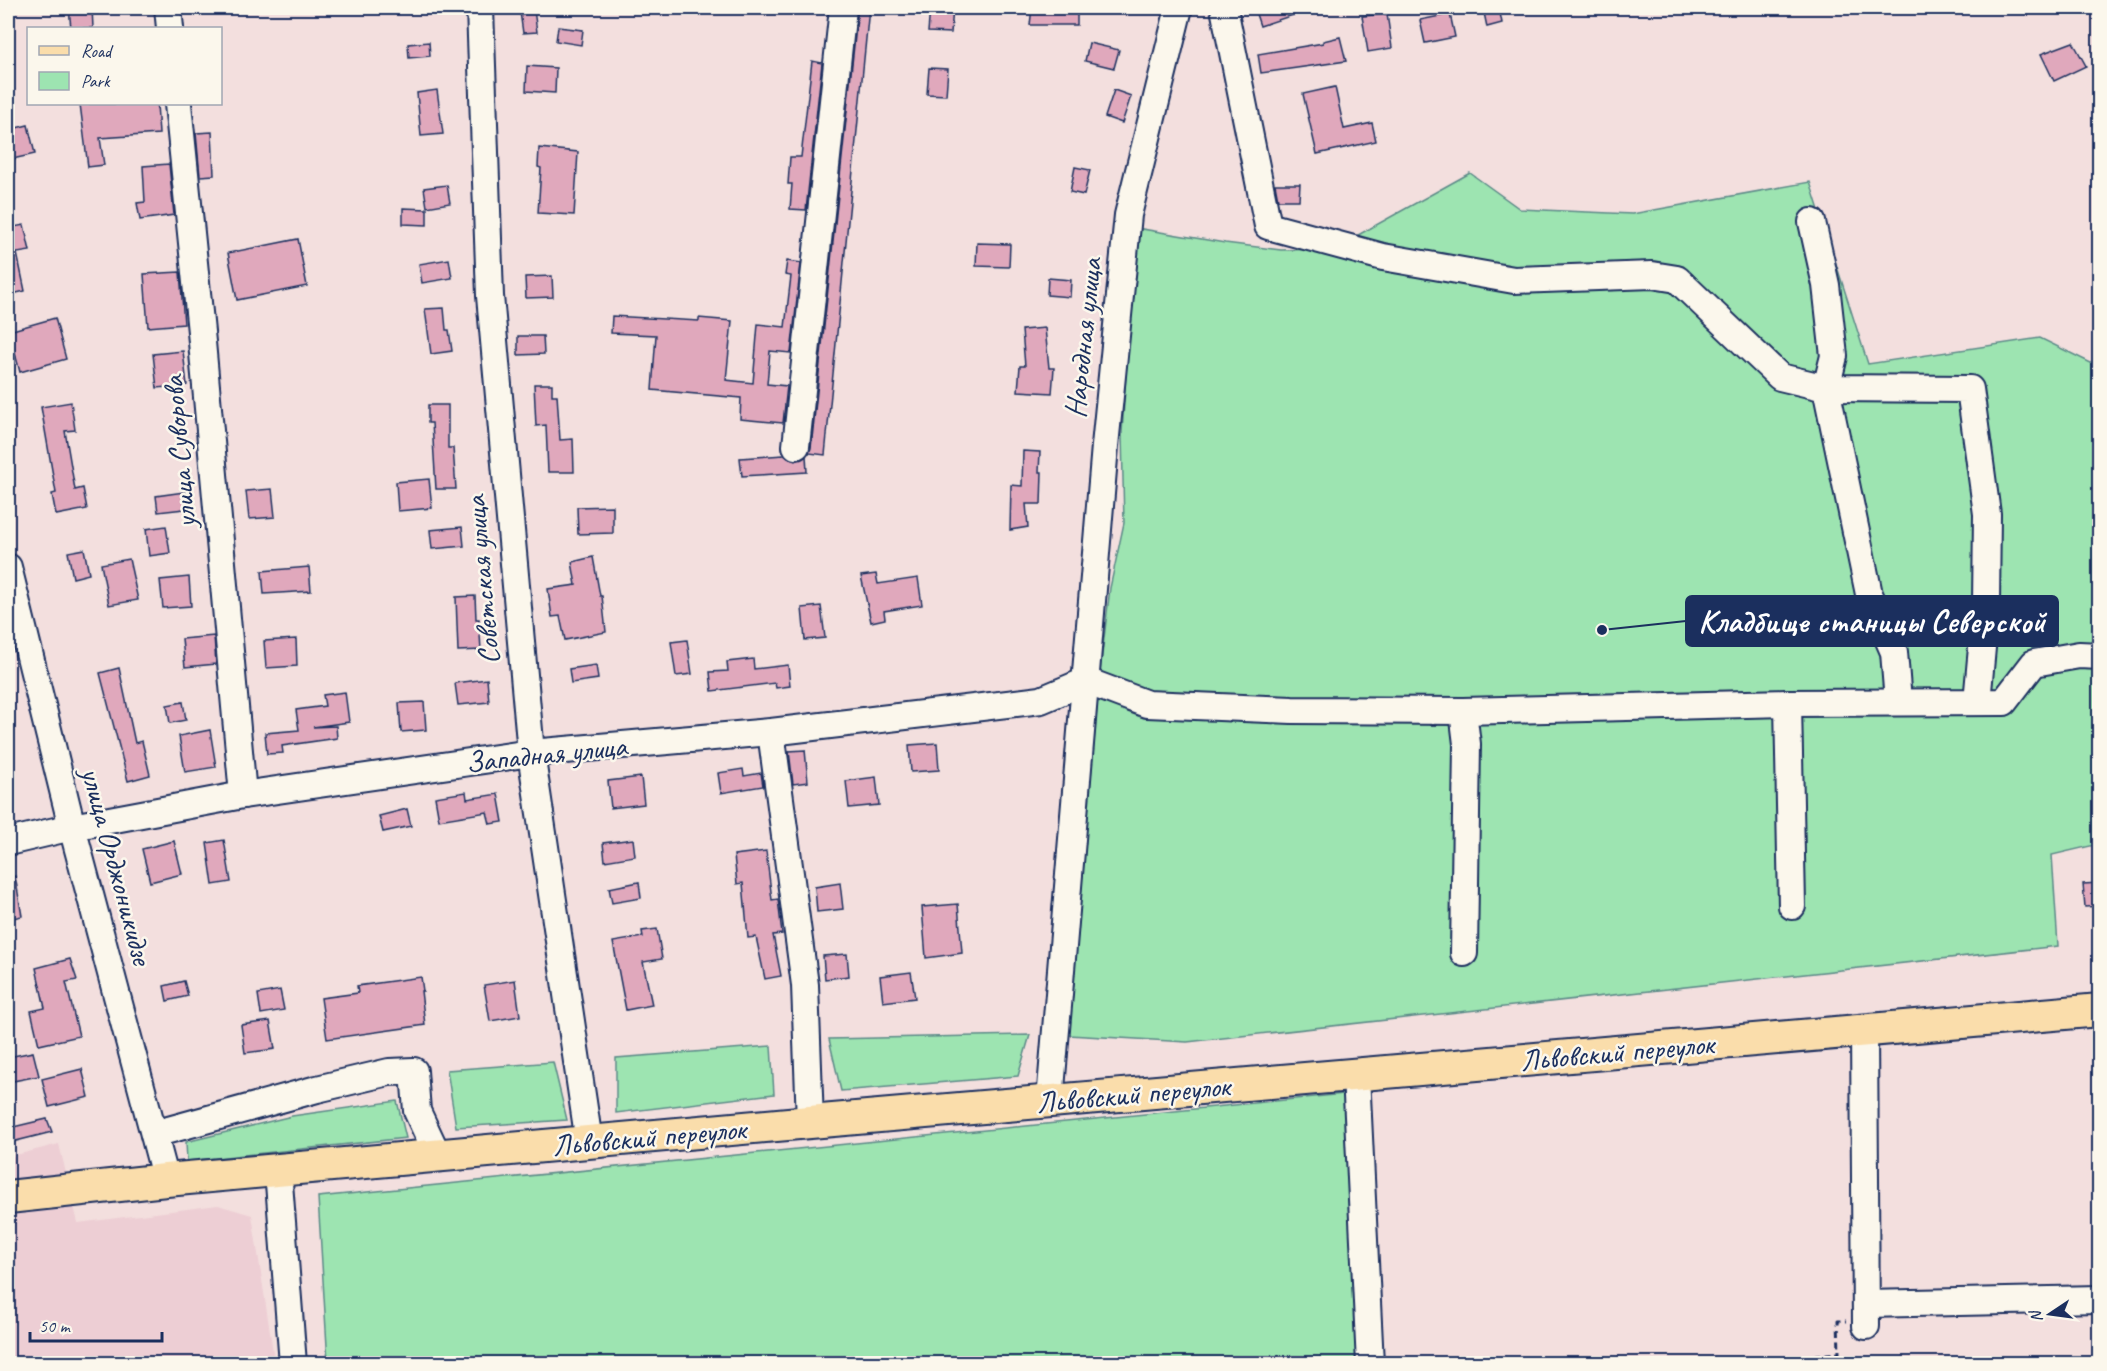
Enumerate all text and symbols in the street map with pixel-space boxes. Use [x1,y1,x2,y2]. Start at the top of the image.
legend [27,27,222,105]
text: Road [81,40,114,62]
text: Park [81,70,111,92]
street label: Народная улица [1056,254,1110,420]
street label: улица Суворова [153,372,205,532]
street label: Советская улица [456,492,508,666]
callout: Кладбище станицы Северской [1686,596,2058,646]
text: Кладбище станицы Северской [1699,601,2048,642]
street label: Западная улица [464,726,630,781]
street label: улица Орджоникидзе [72,761,162,971]
street label: Львовский переулок [1519,1024,1718,1079]
street label: Львовский переулок [1035,1066,1234,1121]
street label: Львовский переулок [551,1109,750,1164]
north arrow [2020,1284,2080,1344]
scale bar [30,1305,162,1343]
text: N [2025,1307,2047,1324]
text: 50 m [39,1315,72,1337]

